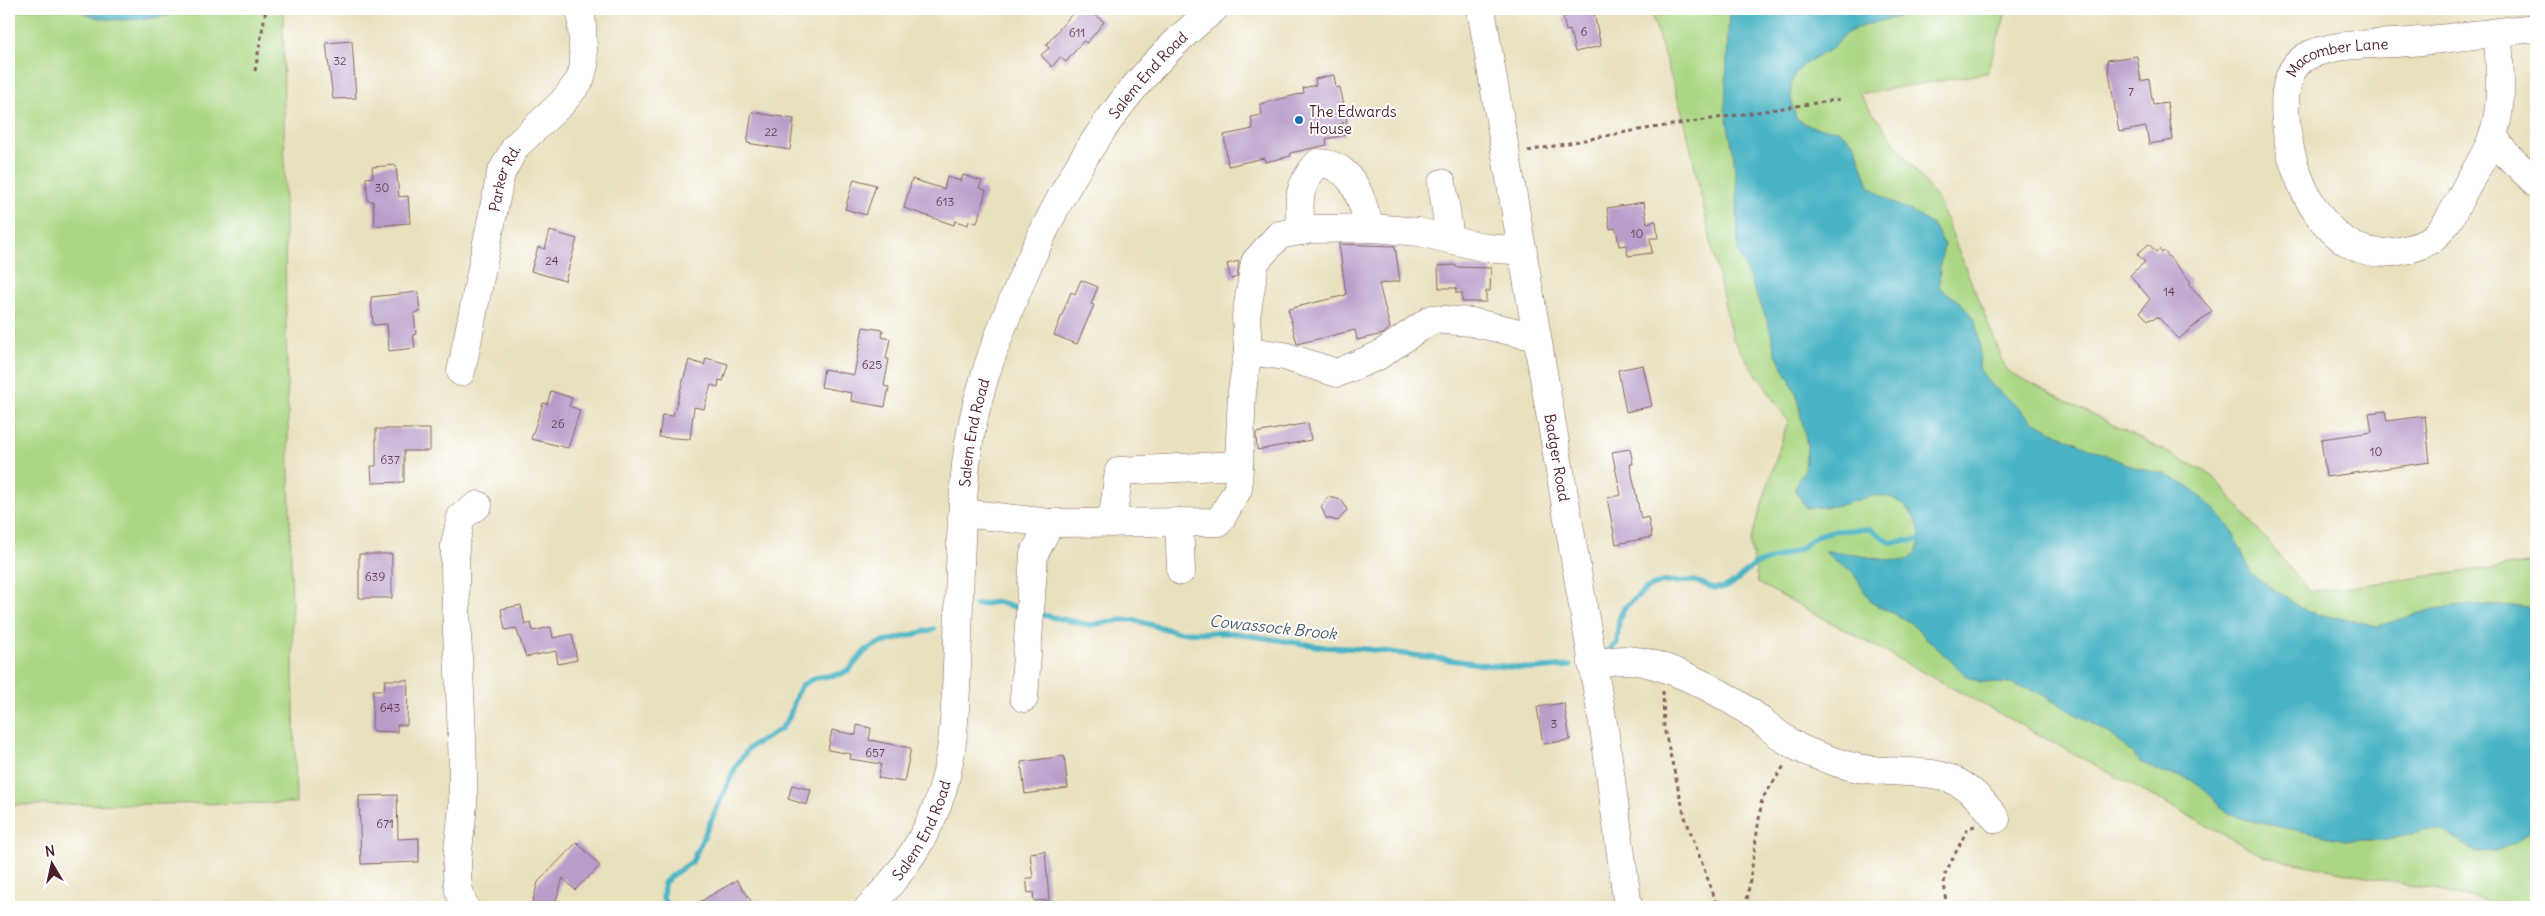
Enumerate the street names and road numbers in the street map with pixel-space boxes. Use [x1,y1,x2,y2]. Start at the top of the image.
street label: Salem End Road [1104,27,1191,122]
street label: Macomber Lane [2281,34,2389,80]
street label: Parker Rd. [484,141,524,213]
street label: Salem End Road [954,376,993,488]
street label: Badger Road [1541,412,1574,503]
street label: Salem End Road [887,778,954,884]

